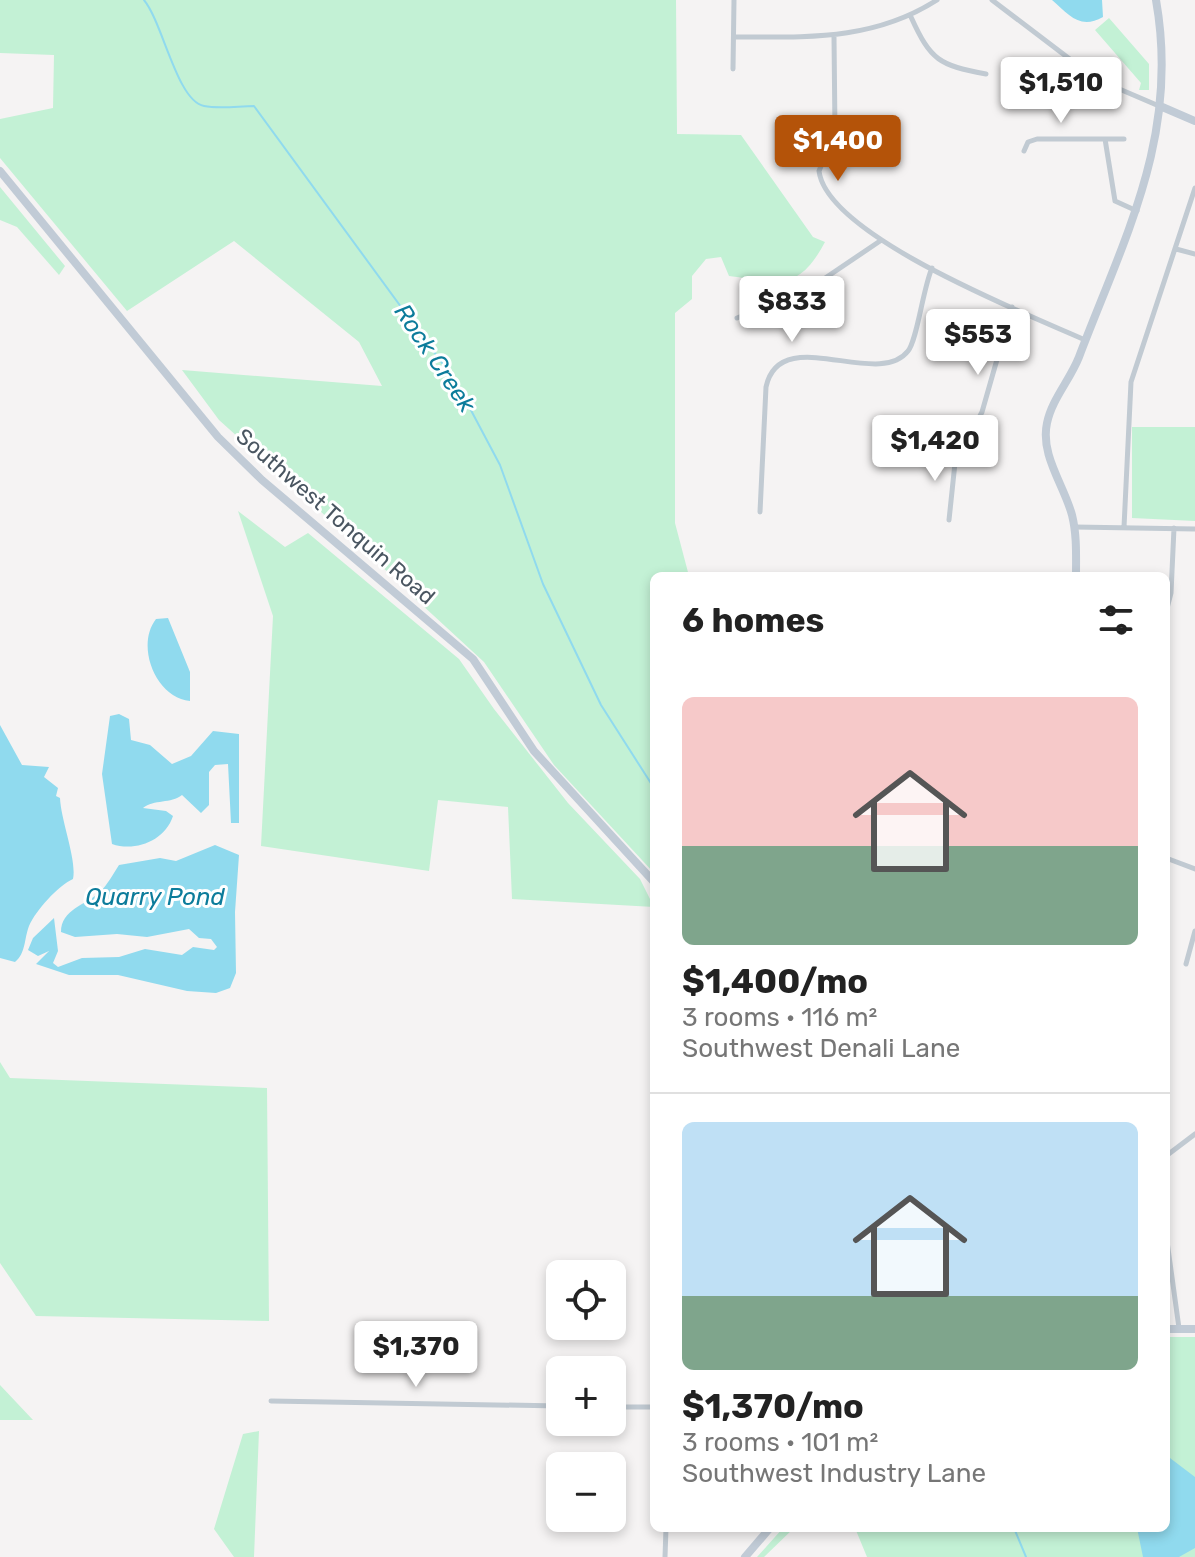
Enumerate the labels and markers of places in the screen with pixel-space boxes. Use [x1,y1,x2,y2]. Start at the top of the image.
pin: $1,510 [996,57,1126,125]
pin: $1,400 [773,115,903,183]
pin: $833 [745,276,839,344]
pin: $553 [931,309,1025,377]
pin: $1,420 [870,415,1000,483]
pin: $1,370 [351,1321,481,1389]

